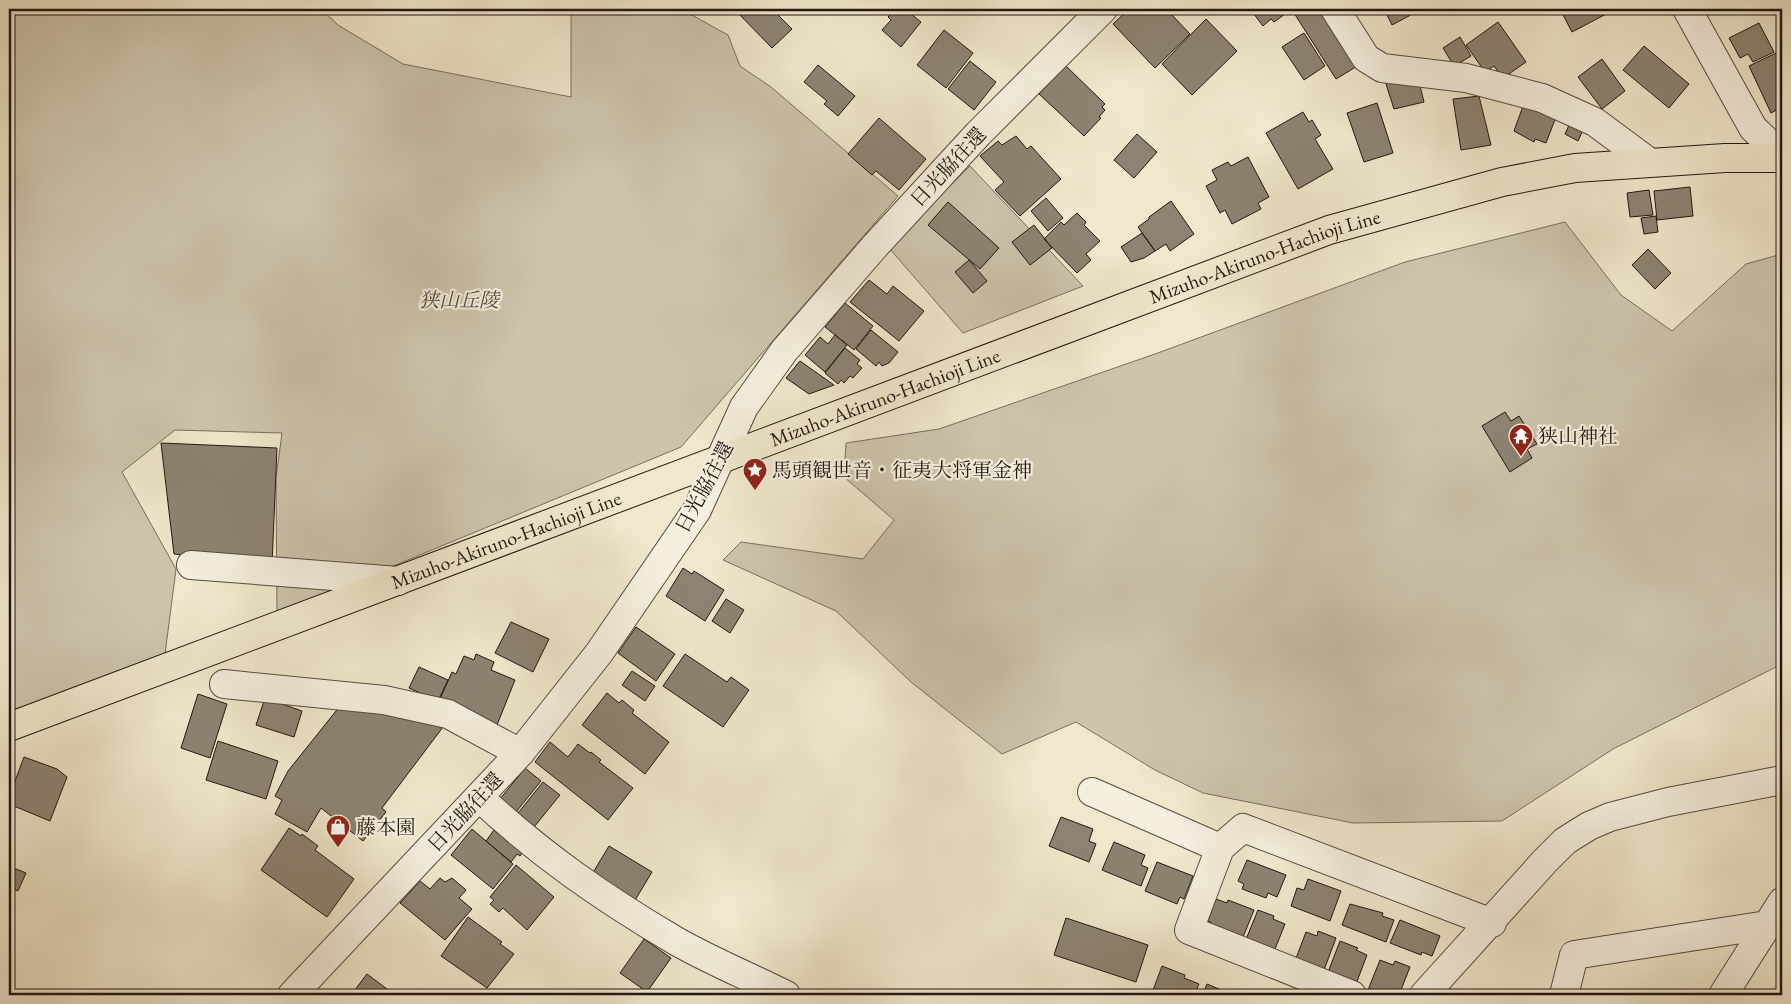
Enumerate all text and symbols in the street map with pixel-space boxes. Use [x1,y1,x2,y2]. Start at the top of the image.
street label: 日光脇往還 [904,122,992,212]
street label: Mizuho-Akiruno-Hachioji Line [1145,203,1383,310]
park label: 狭山丘陵 [419,287,501,313]
street label: Mizuho-Akiruno-Hachioji Line [766,342,1004,452]
temple icon: 狭山神社 [1508,423,1534,457]
place label: 狭山神社 [1538,423,1618,449]
street label: 日光脇往還 [669,437,739,537]
place icon: 馬頭観世音・征夷大将軍金神 [742,457,768,491]
place label: 馬頭観世音・征夷大将軍金神 [772,457,1032,483]
street label: Mizuho-Akiruno-Hachioji Line [387,485,625,595]
street label: 日光脇往還 [421,767,509,857]
shop icon: 藤本園 [325,814,351,848]
place label: 藤本園 [356,814,416,840]

